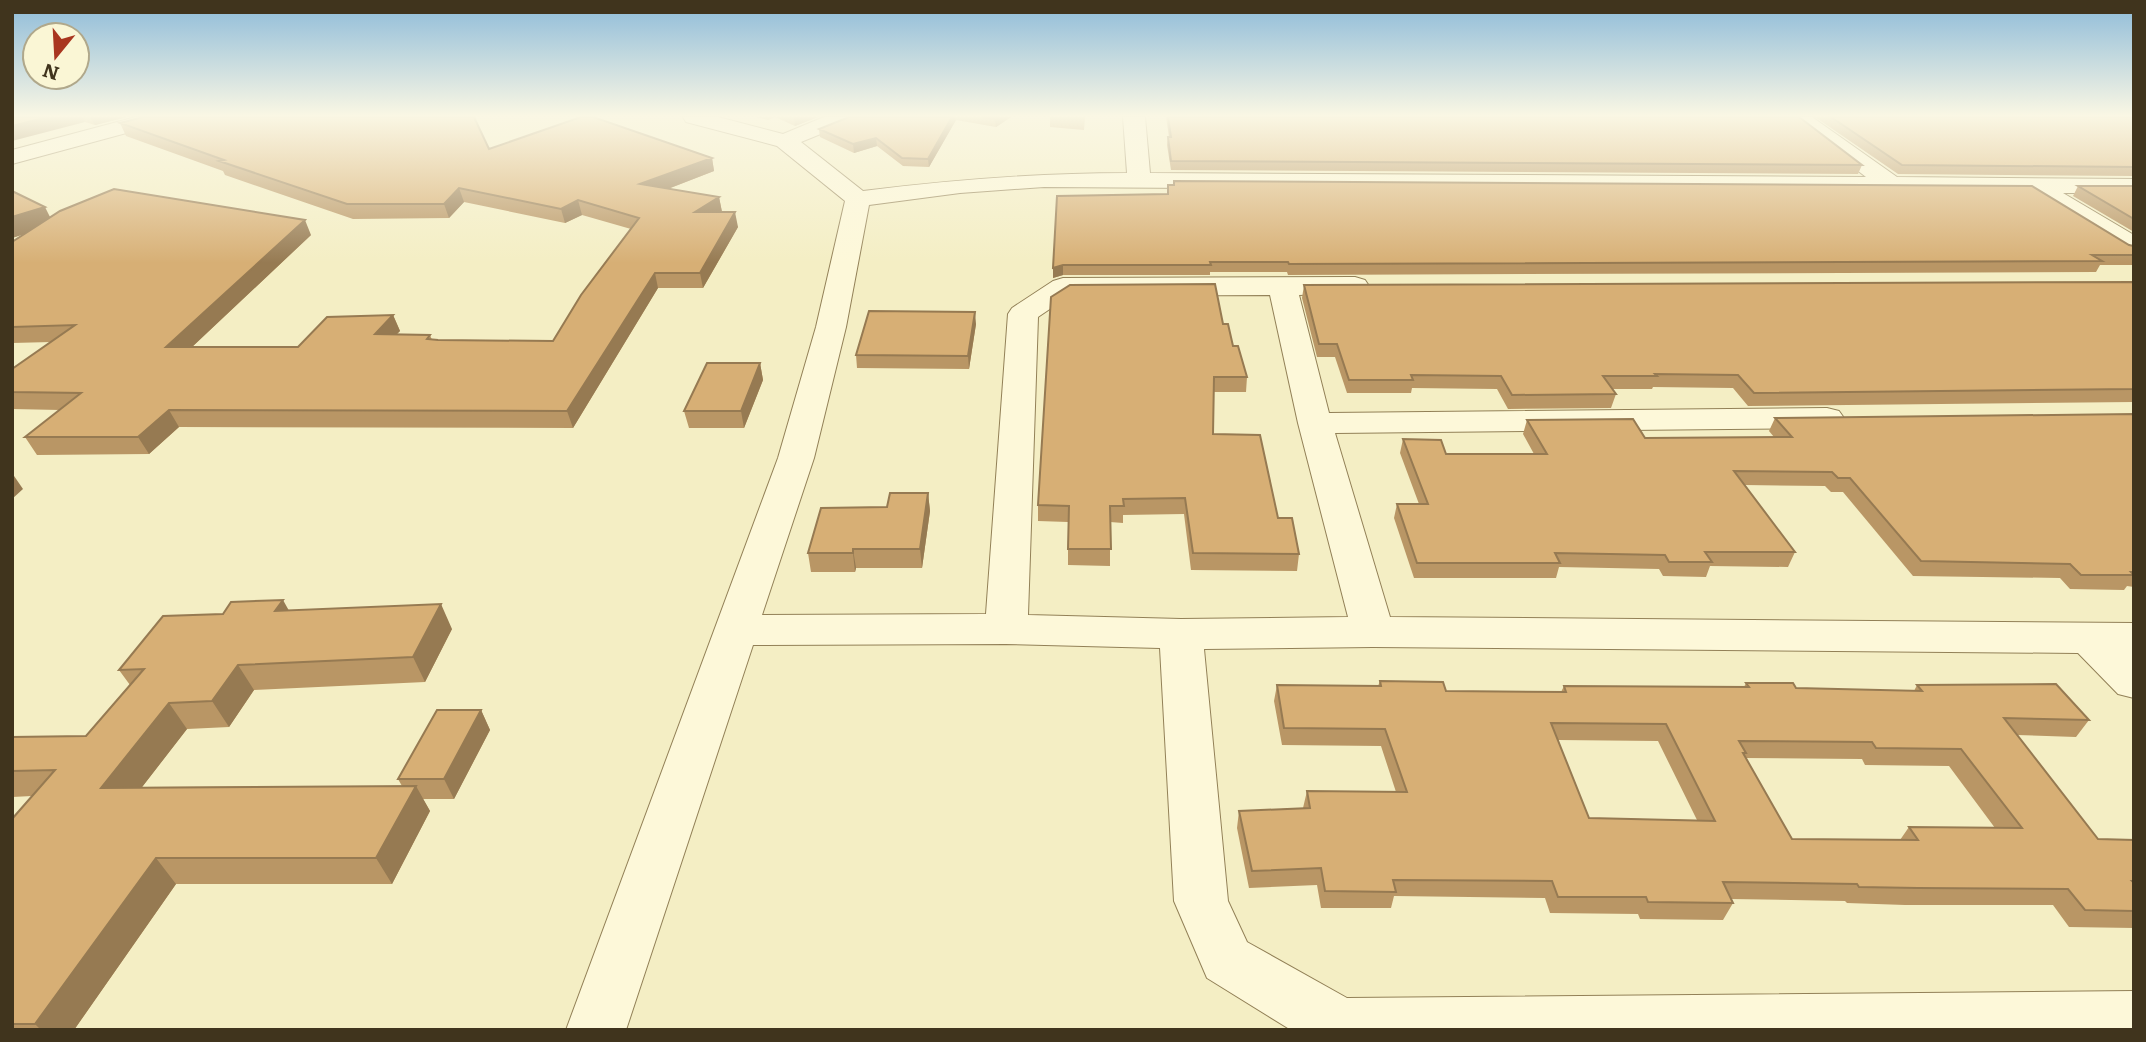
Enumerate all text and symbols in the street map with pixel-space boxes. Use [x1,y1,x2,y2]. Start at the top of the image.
north arrow [21,21,91,91]
text: N [38,57,62,89]

